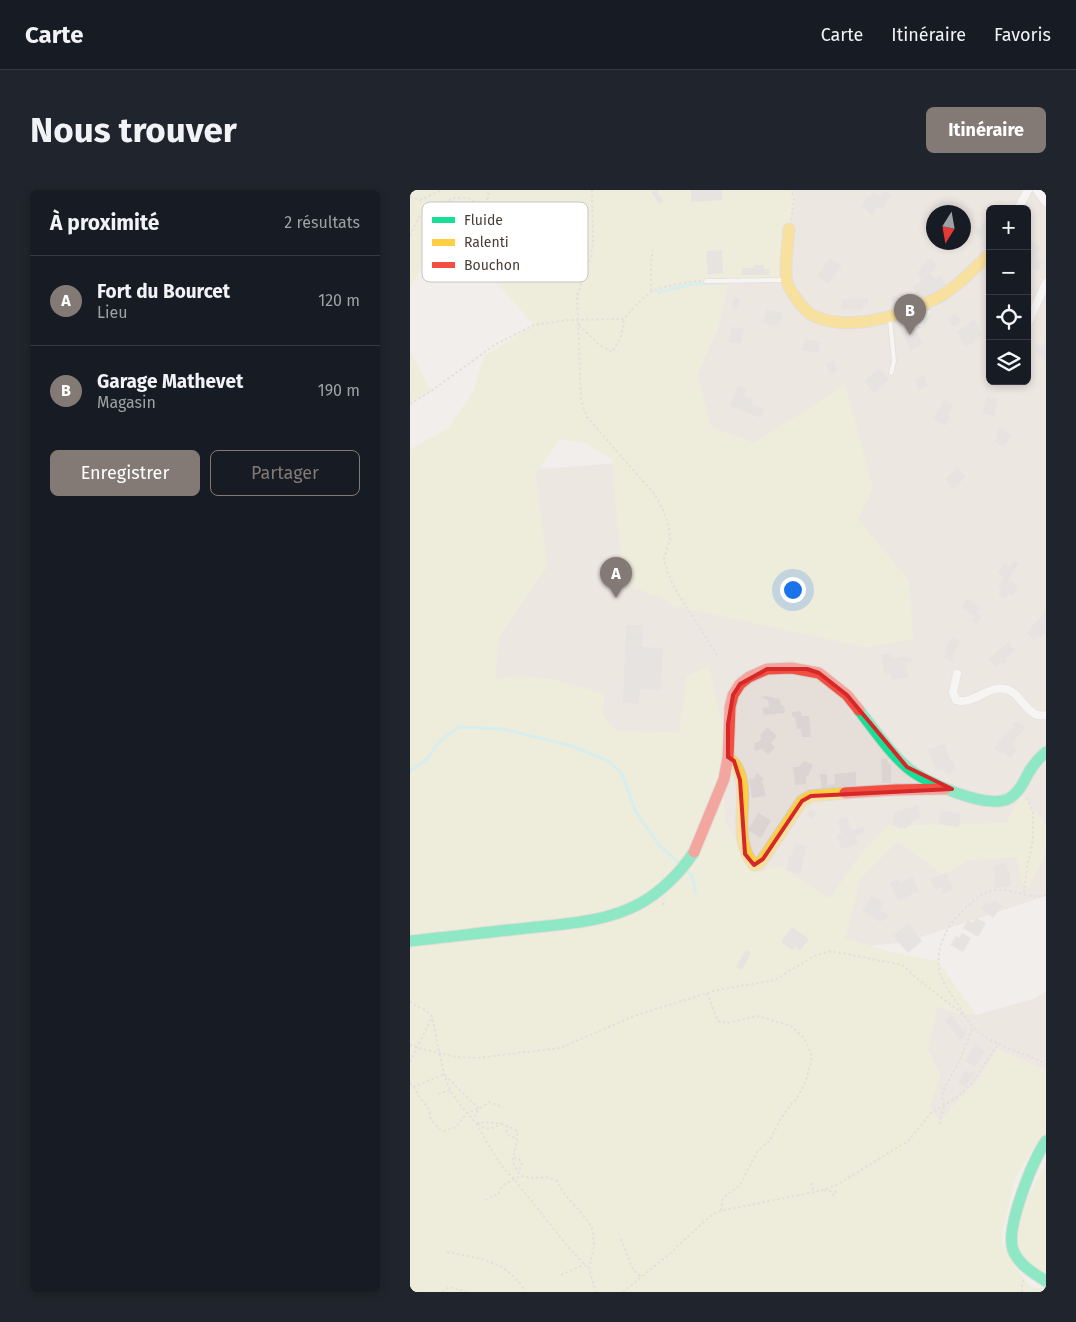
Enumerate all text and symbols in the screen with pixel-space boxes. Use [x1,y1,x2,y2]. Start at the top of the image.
text: Carte [25,21,83,49]
text: Carte [821,24,863,46]
text: Itinéraire [891,24,966,46]
text: Favoris [994,24,1051,46]
button: Itinéraire [926,107,1046,153]
text: Nous trouver [30,109,237,151]
legend [422,202,588,282]
north arrow [926,205,971,250]
map controls [986,205,1031,385]
button: + [986,205,1031,250]
text: À proximité [50,210,159,236]
text: Fluide [464,212,503,229]
text: 2 résultats [284,213,360,232]
text: Ralenti [464,234,509,251]
button: − [986,250,1031,295]
text: Bouchon [464,257,520,274]
text: Fort du Bourcet [97,280,230,303]
text: A [61,291,71,310]
text: 120 m [318,291,360,310]
pin: B [894,294,926,335]
button: locate [986,295,1031,340]
text: Lieu [97,303,128,322]
button: layers [986,340,1031,385]
text: Garage Mathevet [97,370,243,393]
text: B [61,381,71,400]
text: 190 m [318,381,360,400]
text: Magasin [97,393,156,412]
button: Enregistrer [50,450,200,496]
button: Partager [210,450,360,496]
pin: A [600,557,632,598]
your location [780,577,806,603]

